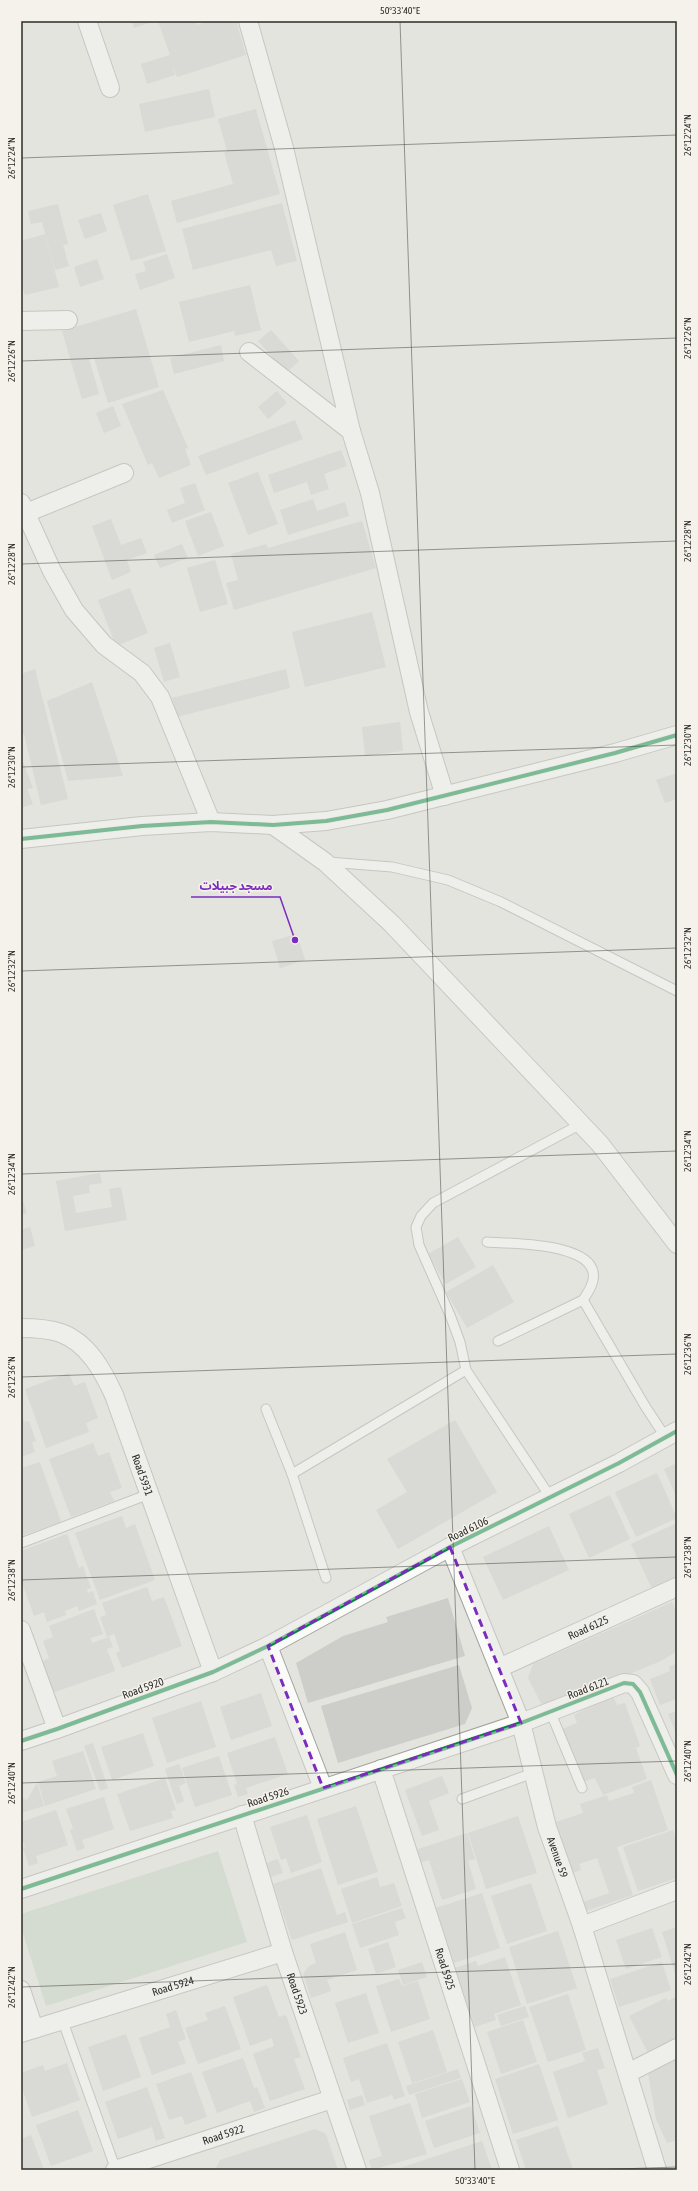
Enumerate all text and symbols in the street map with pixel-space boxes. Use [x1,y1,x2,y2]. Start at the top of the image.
text: 50°33'40"E [380,5,421,16]
text: 26°12'24"N [682,114,693,156]
text: 26°12'24"N [6,137,17,179]
text: 26°12'26"N [682,317,693,359]
text: 26°12'26"N [6,340,17,382]
text: 26°12'28"N [682,520,693,562]
text: 26°12'28"N [6,543,17,585]
text: 26°12'30"N [682,724,693,766]
text: 26°12'30"N [6,746,17,788]
callout: مسجد جبيلات [191,873,280,897]
text: مسجد جبيلات [199,879,273,893]
text: 26°12'32"N [682,927,693,969]
text: 26°12'32"N [6,950,17,992]
text: 26°12'34"N [682,1130,693,1172]
text: 26°12'34"N [6,1153,17,1195]
text: 26°12'36"N [682,1333,693,1375]
text: 26°12'36"N [6,1356,17,1398]
street label: Road 5931 [130,1453,155,1497]
street label: Road 6106 [446,1514,490,1544]
text: 26°12'38"N [682,1536,693,1578]
text: 26°12'38"N [6,1559,17,1601]
street label: Road 6125 [566,1613,610,1642]
street label: Road 5920 [121,1675,165,1701]
street label: Road 6121 [566,1675,610,1701]
text: 26°12'40"N [682,1740,693,1782]
text: 26°12'40"N [6,1762,17,1804]
street label: Road 5926 [246,1785,290,1809]
street label: Avenue 59 [545,1835,570,1879]
text: 26°12'42"N [682,1943,693,1985]
street label: Road 5925 [433,1947,458,1991]
text: 26°12'42"N [6,1966,17,2008]
street label: Road 5923 [285,1971,310,2016]
street label: Road 5924 [150,1974,195,1998]
street label: Road 5922 [201,2122,246,2147]
text: 50°33'40"E [455,2175,496,2186]

